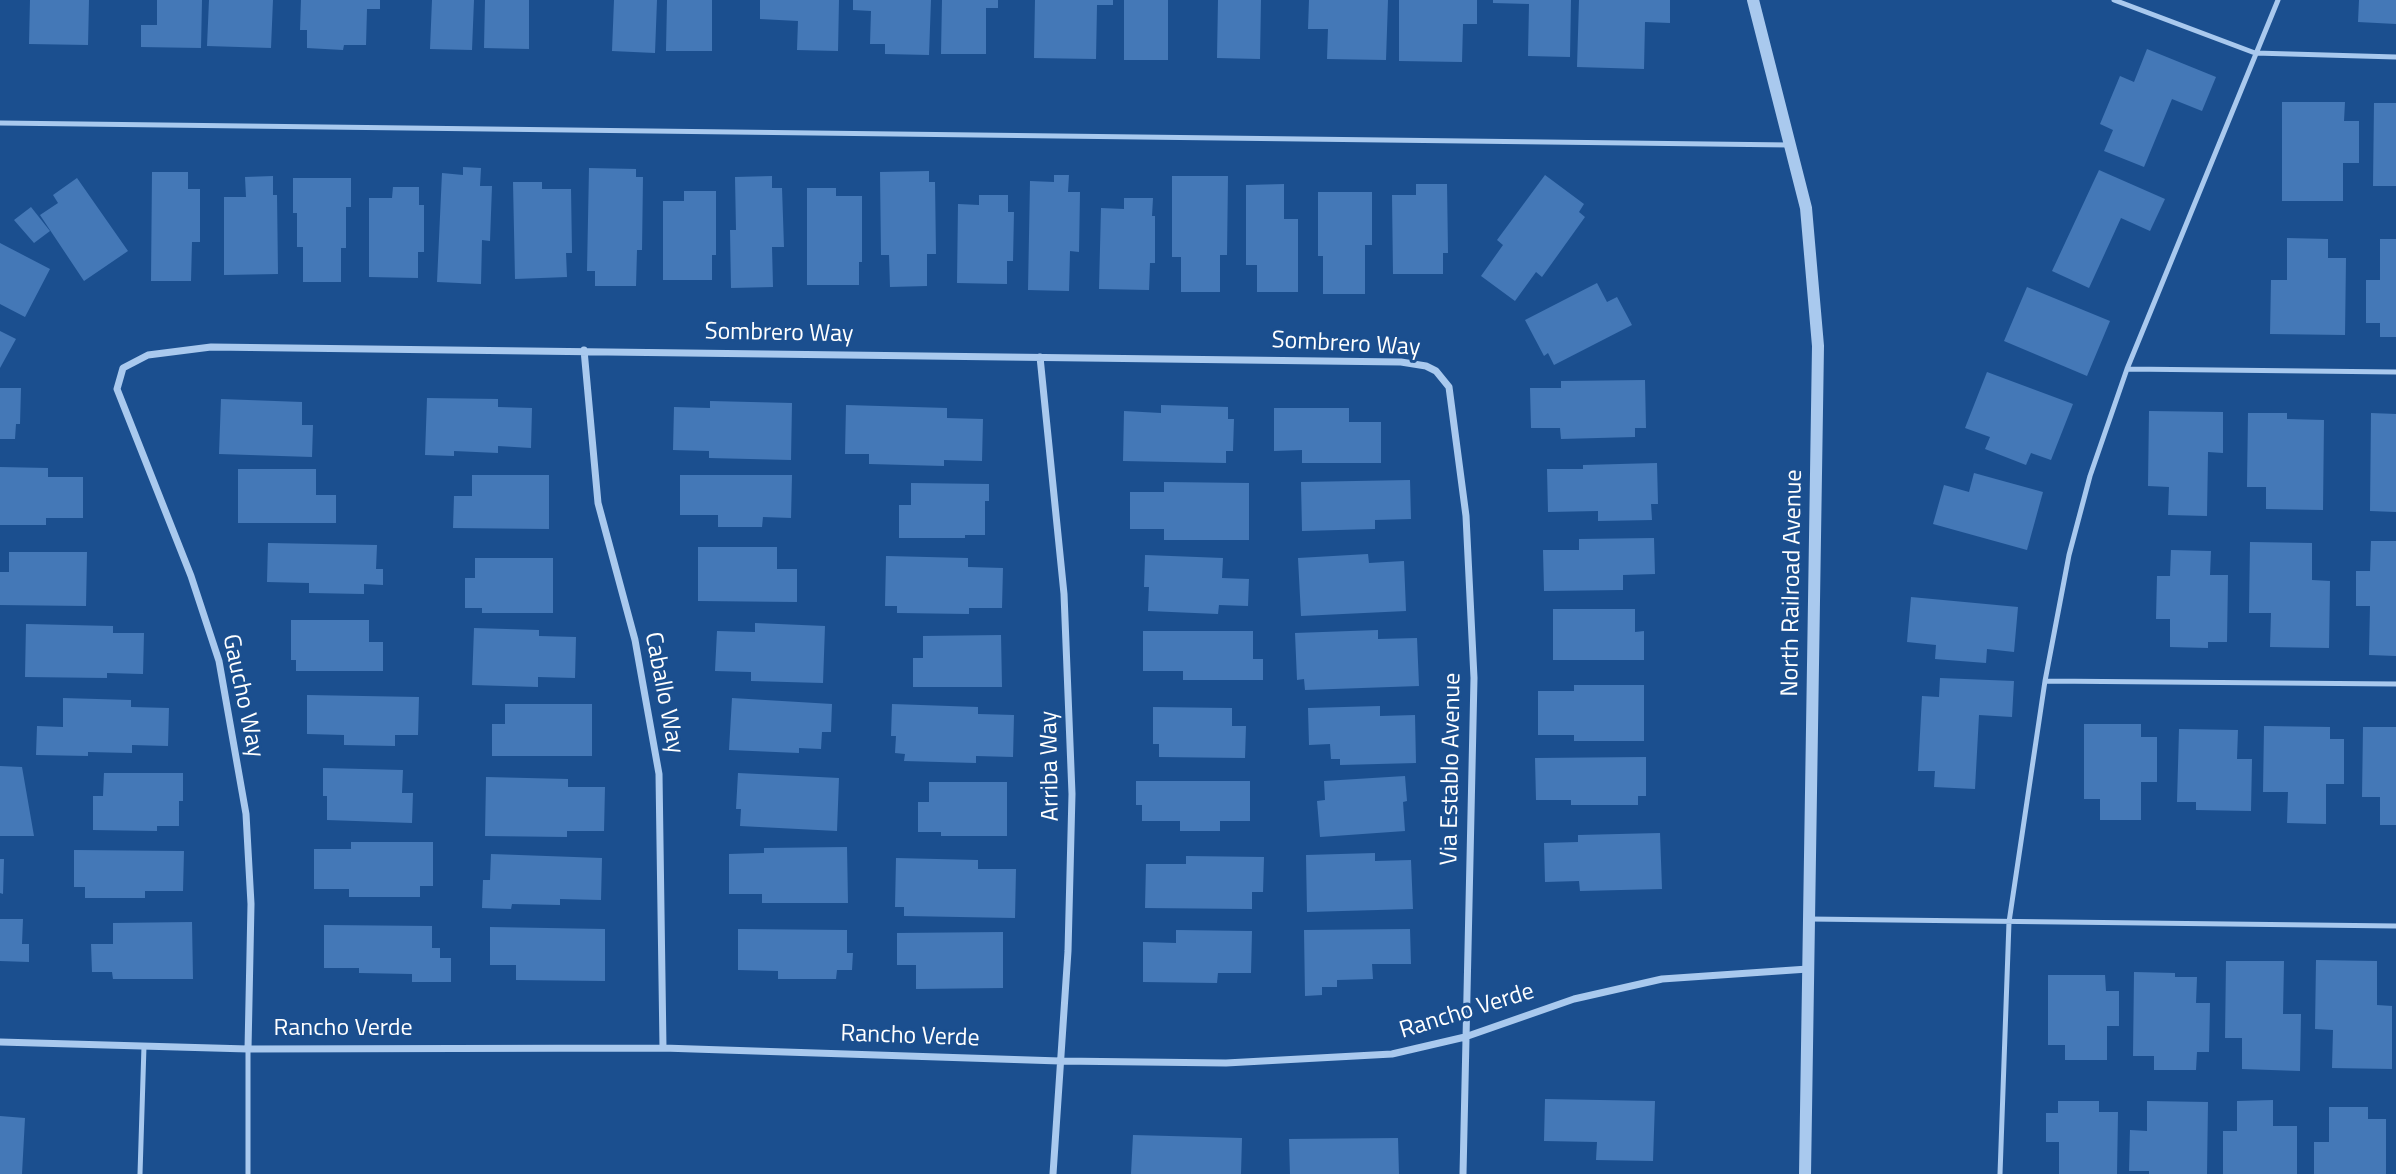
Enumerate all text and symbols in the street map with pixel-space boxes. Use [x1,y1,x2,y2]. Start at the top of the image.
street label: Sombrero Way [704,318,854,350]
street label: Sombrero Way [1271,327,1421,363]
street label: North Railroad Avenue [1777,469,1809,697]
street label: Caballo Way [637,630,689,756]
street label: Gaucho Way [215,632,269,760]
street label: Via Establo Avenue [1436,672,1468,866]
street label: Arriba Way [1036,711,1066,821]
street label: Rancho Verde [1396,978,1538,1046]
street label: Rancho Verde [273,1015,413,1043]
street label: Rancho Verde [840,1020,980,1054]

